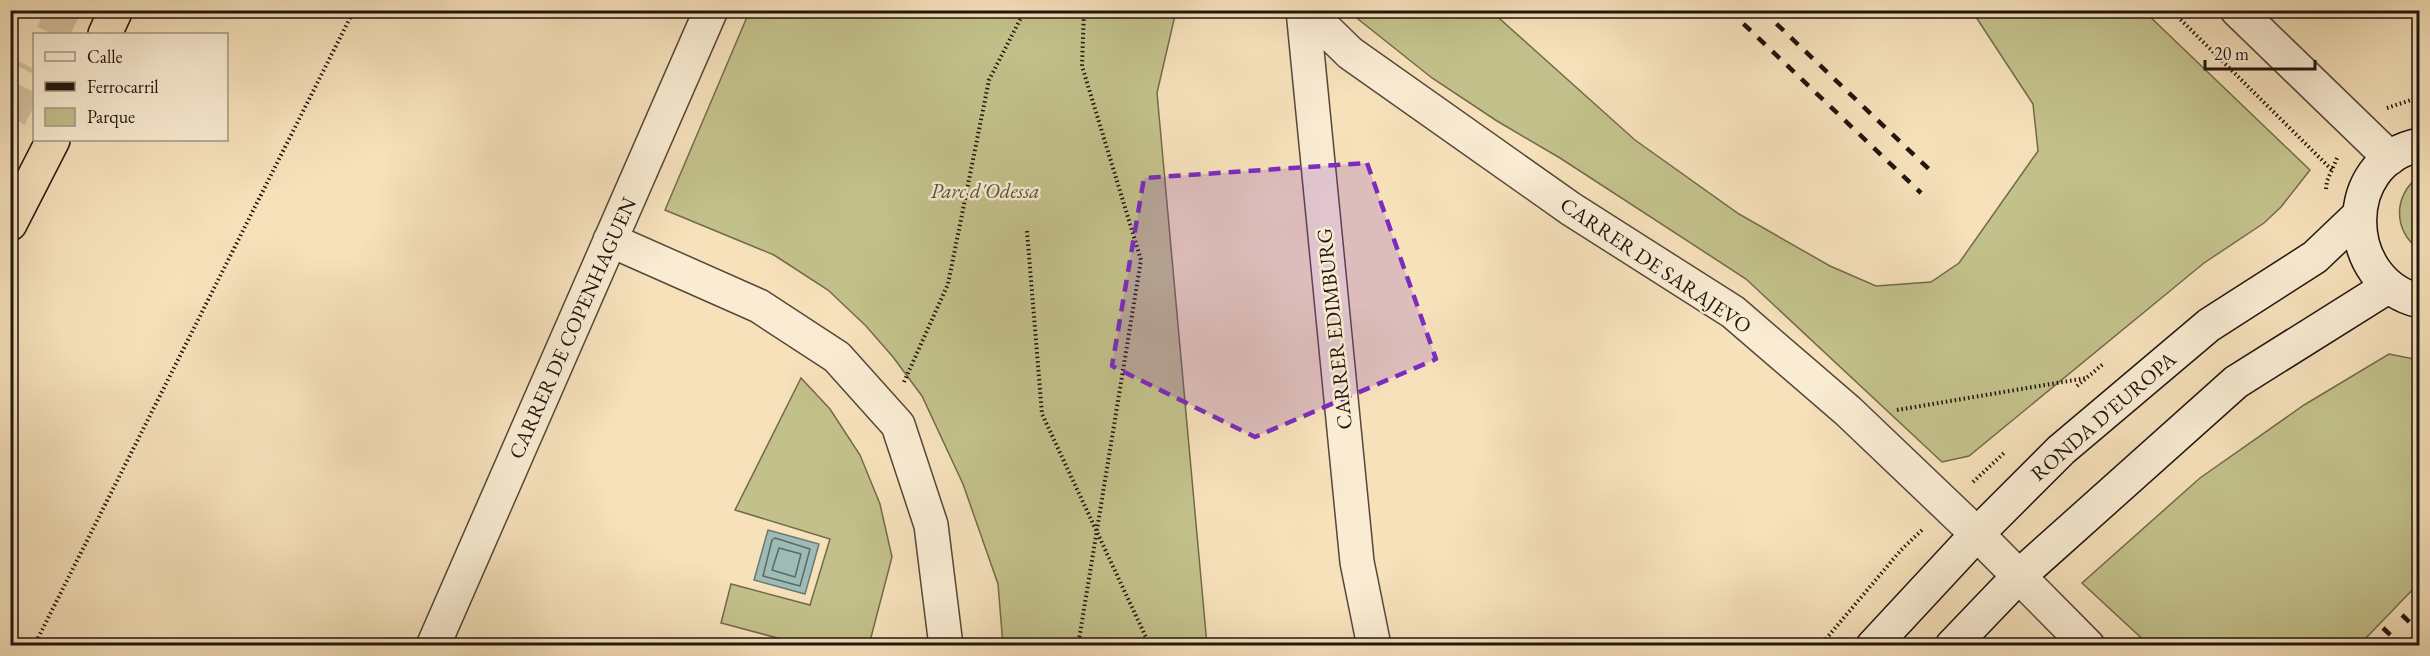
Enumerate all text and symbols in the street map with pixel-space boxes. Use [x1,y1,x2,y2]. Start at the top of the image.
legend [33,33,228,141]
scale bar [2205,33,2314,71]
text: 20 m [2214,42,2249,65]
text: Calle [87,45,123,68]
text: Ferrocarril [87,75,159,98]
text: Parque [87,105,135,128]
park label: Parc d'Odessa [930,177,1040,204]
street label: CARRER DE SARAJEVO [1555,191,1757,339]
street label: CARRER DE COPENHAGUEN [502,193,642,463]
street label: CARRER EDIMBURG [1310,227,1358,431]
street label: RONDA D'EUROPA [2025,345,2182,487]

